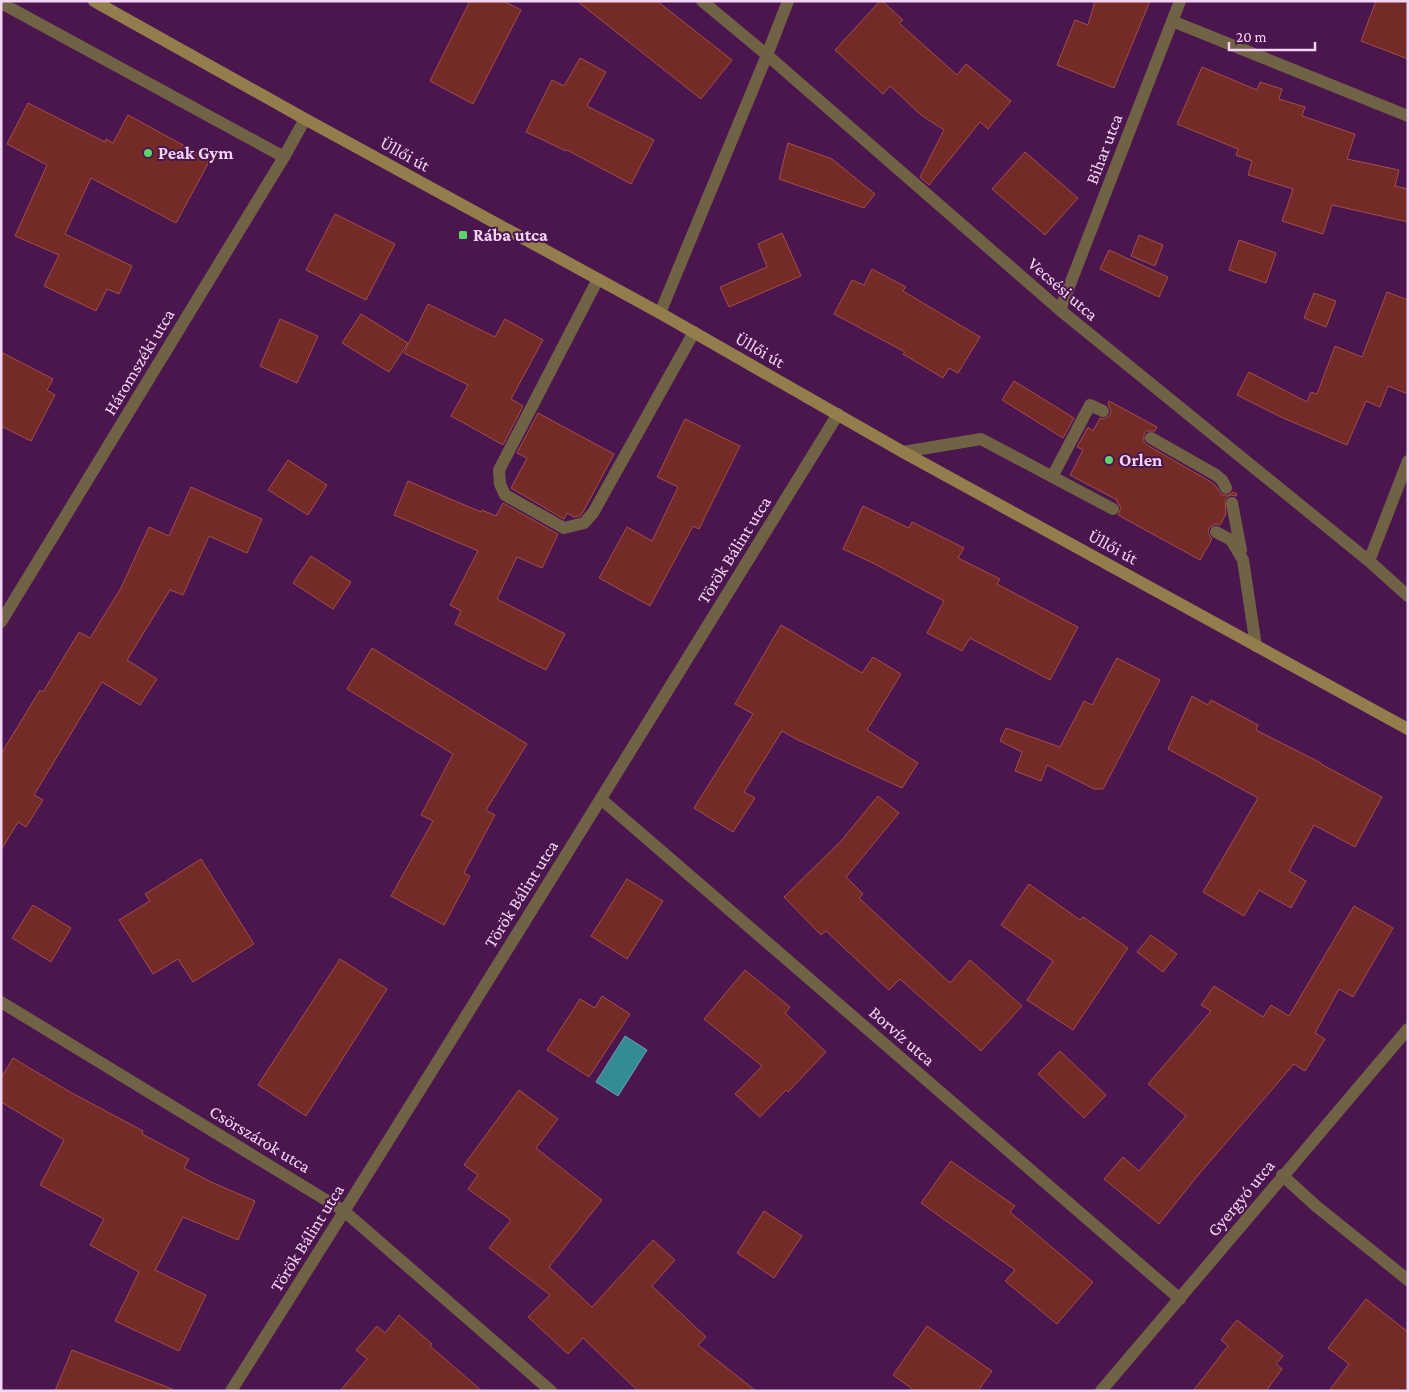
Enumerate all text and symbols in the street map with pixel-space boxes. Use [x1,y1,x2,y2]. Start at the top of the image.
scale bar [1229,20,1315,52]
text: 20 m [1236,29,1267,45]
street label: Bihar utca [1081,111,1127,187]
street label: Üllői út [377,132,434,176]
place label: Peak Gym [158,143,234,163]
marker: Peak Gym [142,147,154,159]
place label: Rába utca [473,225,548,245]
marker: Rába utca [457,229,469,241]
street label: Vecsési utca [1024,253,1102,325]
street label: Háromszéki utca [100,305,178,419]
street label: Üllői út [732,328,789,373]
place label: Orlen [1119,450,1163,470]
marker: Orlen [1103,454,1115,466]
street label: Török Bálint utca [693,493,775,607]
street label: Üllői út [1085,525,1142,569]
street label: Török Bálint utca [480,837,562,951]
street label: Borvíz utca [865,1002,939,1070]
street label: Csörszárok utca [206,1101,314,1177]
street label: Gyergyó utca [1203,1156,1279,1240]
street label: Török Bálint utca [266,1181,348,1295]

